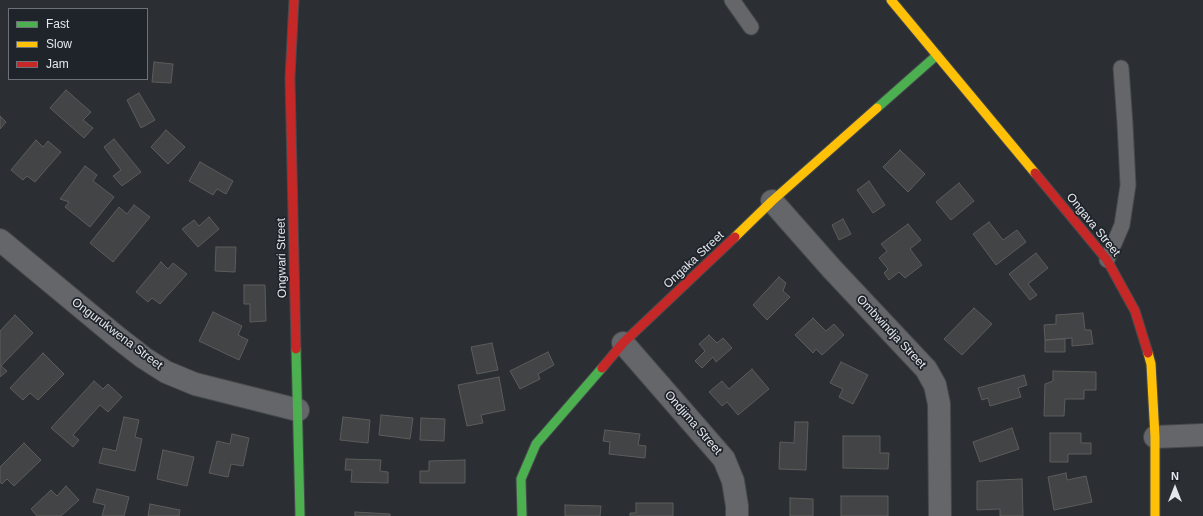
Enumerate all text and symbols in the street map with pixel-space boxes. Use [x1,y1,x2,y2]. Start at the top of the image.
legend [8,8,148,80]
text: Fast [46,17,69,31]
text: Slow [46,37,72,51]
text: Jam [46,57,69,71]
street label: Ongava Street [1063,190,1123,260]
street label: Ongwari Street [274,218,290,298]
street label: Ongaka Street [661,228,727,292]
street label: Ombwindja Street [853,292,929,372]
street label: Ongurukwena Street [69,295,165,373]
street label: Ondjima Street [661,388,725,458]
north arrow [1155,468,1195,508]
text: N [1171,470,1179,482]

